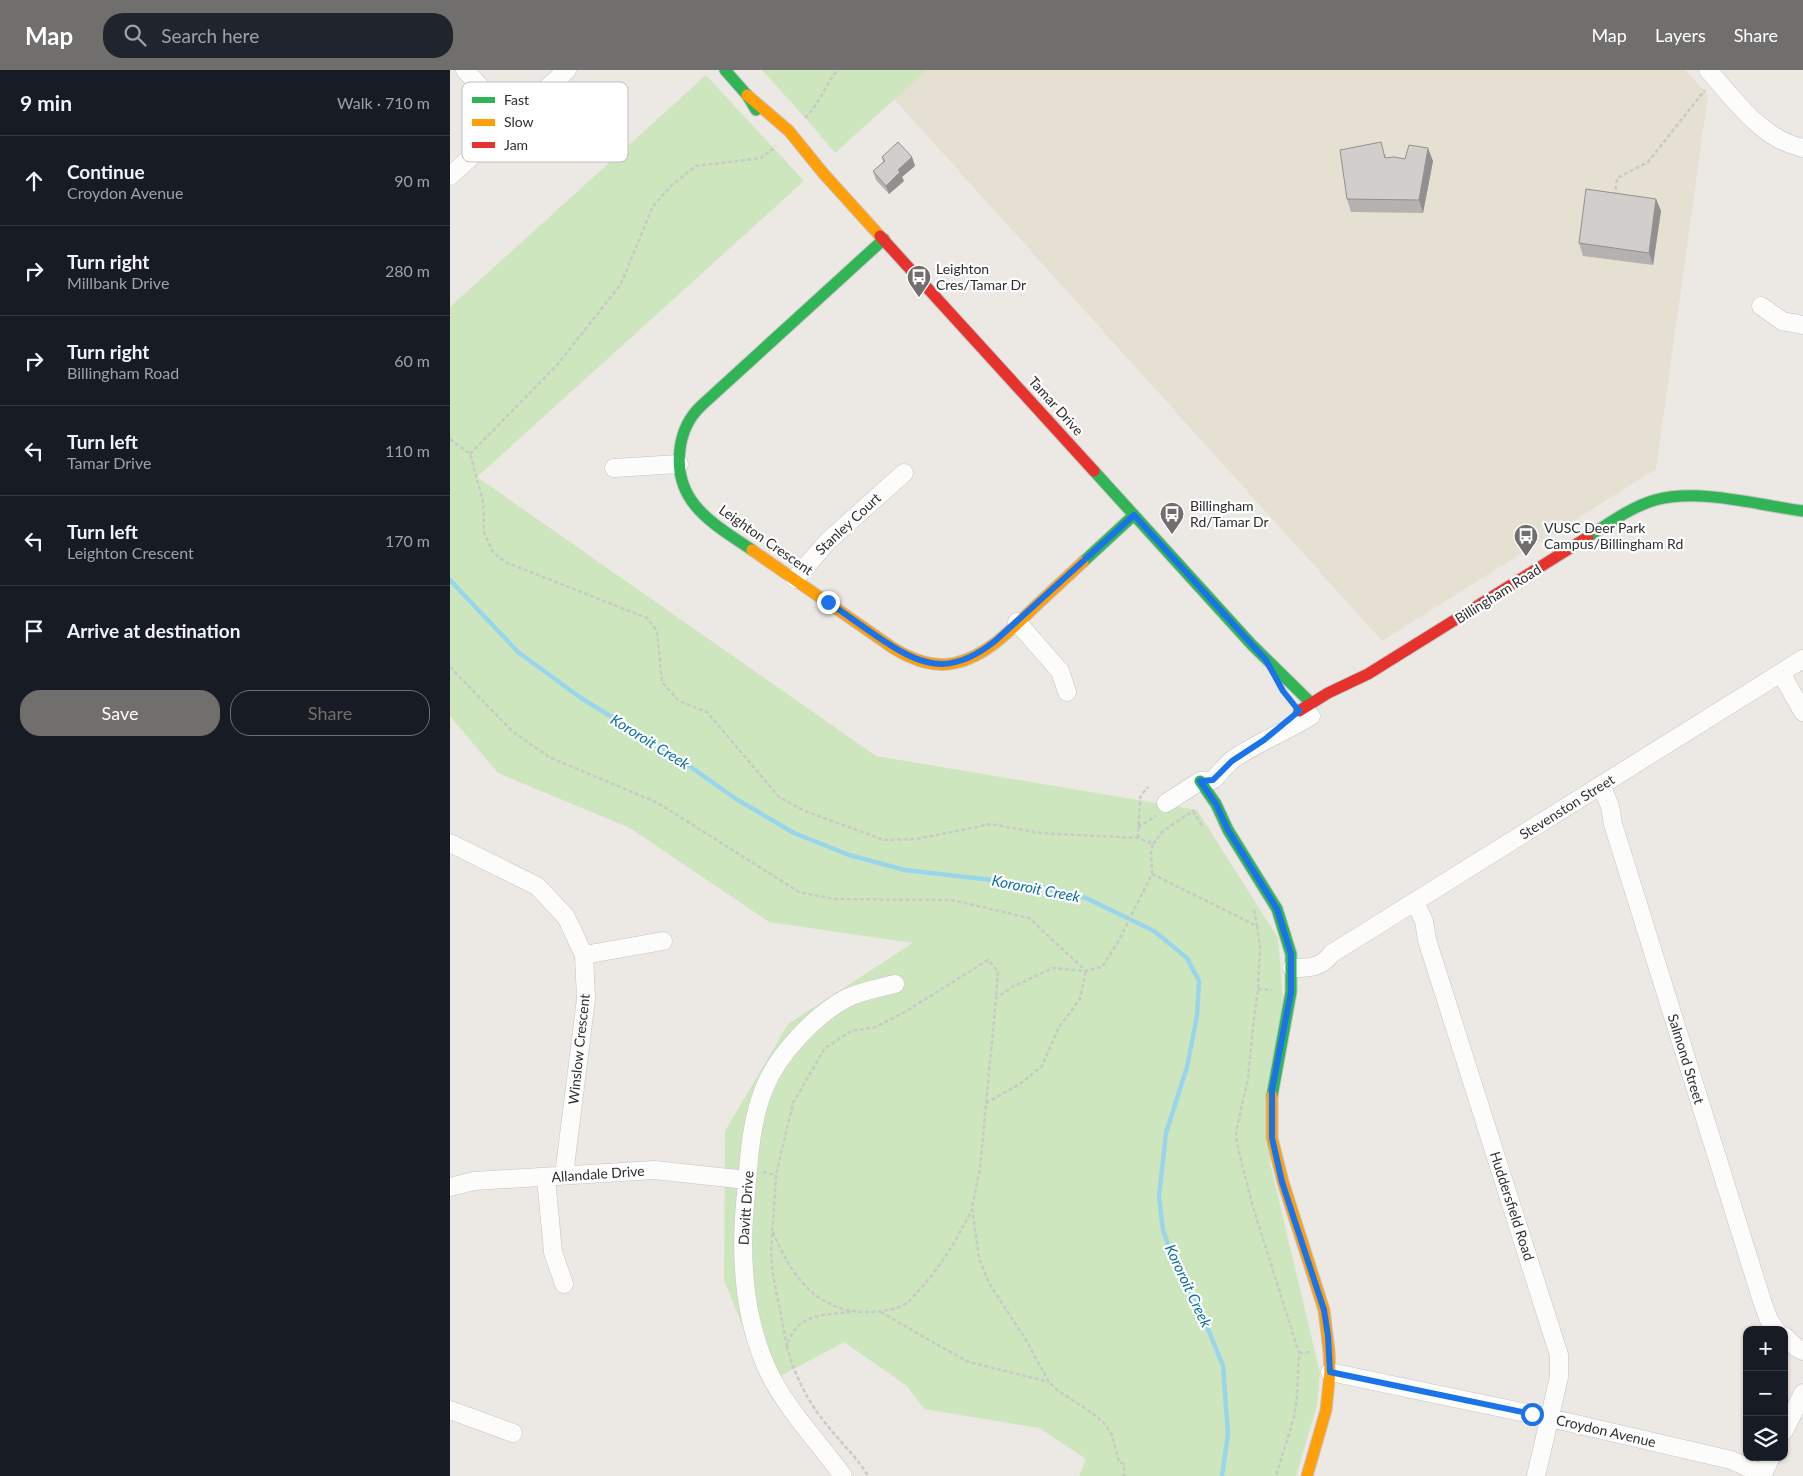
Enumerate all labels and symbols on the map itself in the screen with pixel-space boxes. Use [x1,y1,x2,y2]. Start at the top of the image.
legend [462,82,628,162]
text: Fast [504,91,529,108]
text: Slow [504,113,534,130]
text: Jam [504,136,528,153]
place label: Leighton Cres/Tamar Dr [936,260,1026,293]
bus stop icon: Leighton Cres/Tamar Dr [906,264,932,298]
street label: Tamar Drive [1025,373,1087,439]
street label: Stanley Court [811,489,884,558]
place label: Billingham Rd/Tamar Dr [1190,497,1269,530]
street label: Leighton Crescent [716,501,817,578]
bus stop icon: Billingham Rd/Tamar Dr [1159,501,1185,535]
place label: VUSC Deer Park Campus/Billingham Rd [1544,519,1683,552]
bus stop icon: VUSC Deer Park Campus/Billingham Rd [1513,523,1539,557]
street label: Billingham Road [1452,560,1544,627]
route end [817,591,840,614]
water label: Kororoit Creek [608,710,694,773]
street label: Stevenston Street [1516,770,1617,843]
water label: Kororoit Creek [990,871,1083,906]
street label: Winslow Crescent [564,993,593,1105]
street label: Salmond Street [1665,1012,1708,1106]
street label: Huddersfield Road [1487,1149,1538,1263]
street label: Allandale Drive [551,1162,645,1185]
street label: Davitt Drive [734,1170,757,1246]
water label: Kororoit Creek [1162,1241,1216,1331]
route start [1521,1403,1544,1426]
street label: Croydon Avenue [1555,1411,1658,1450]

